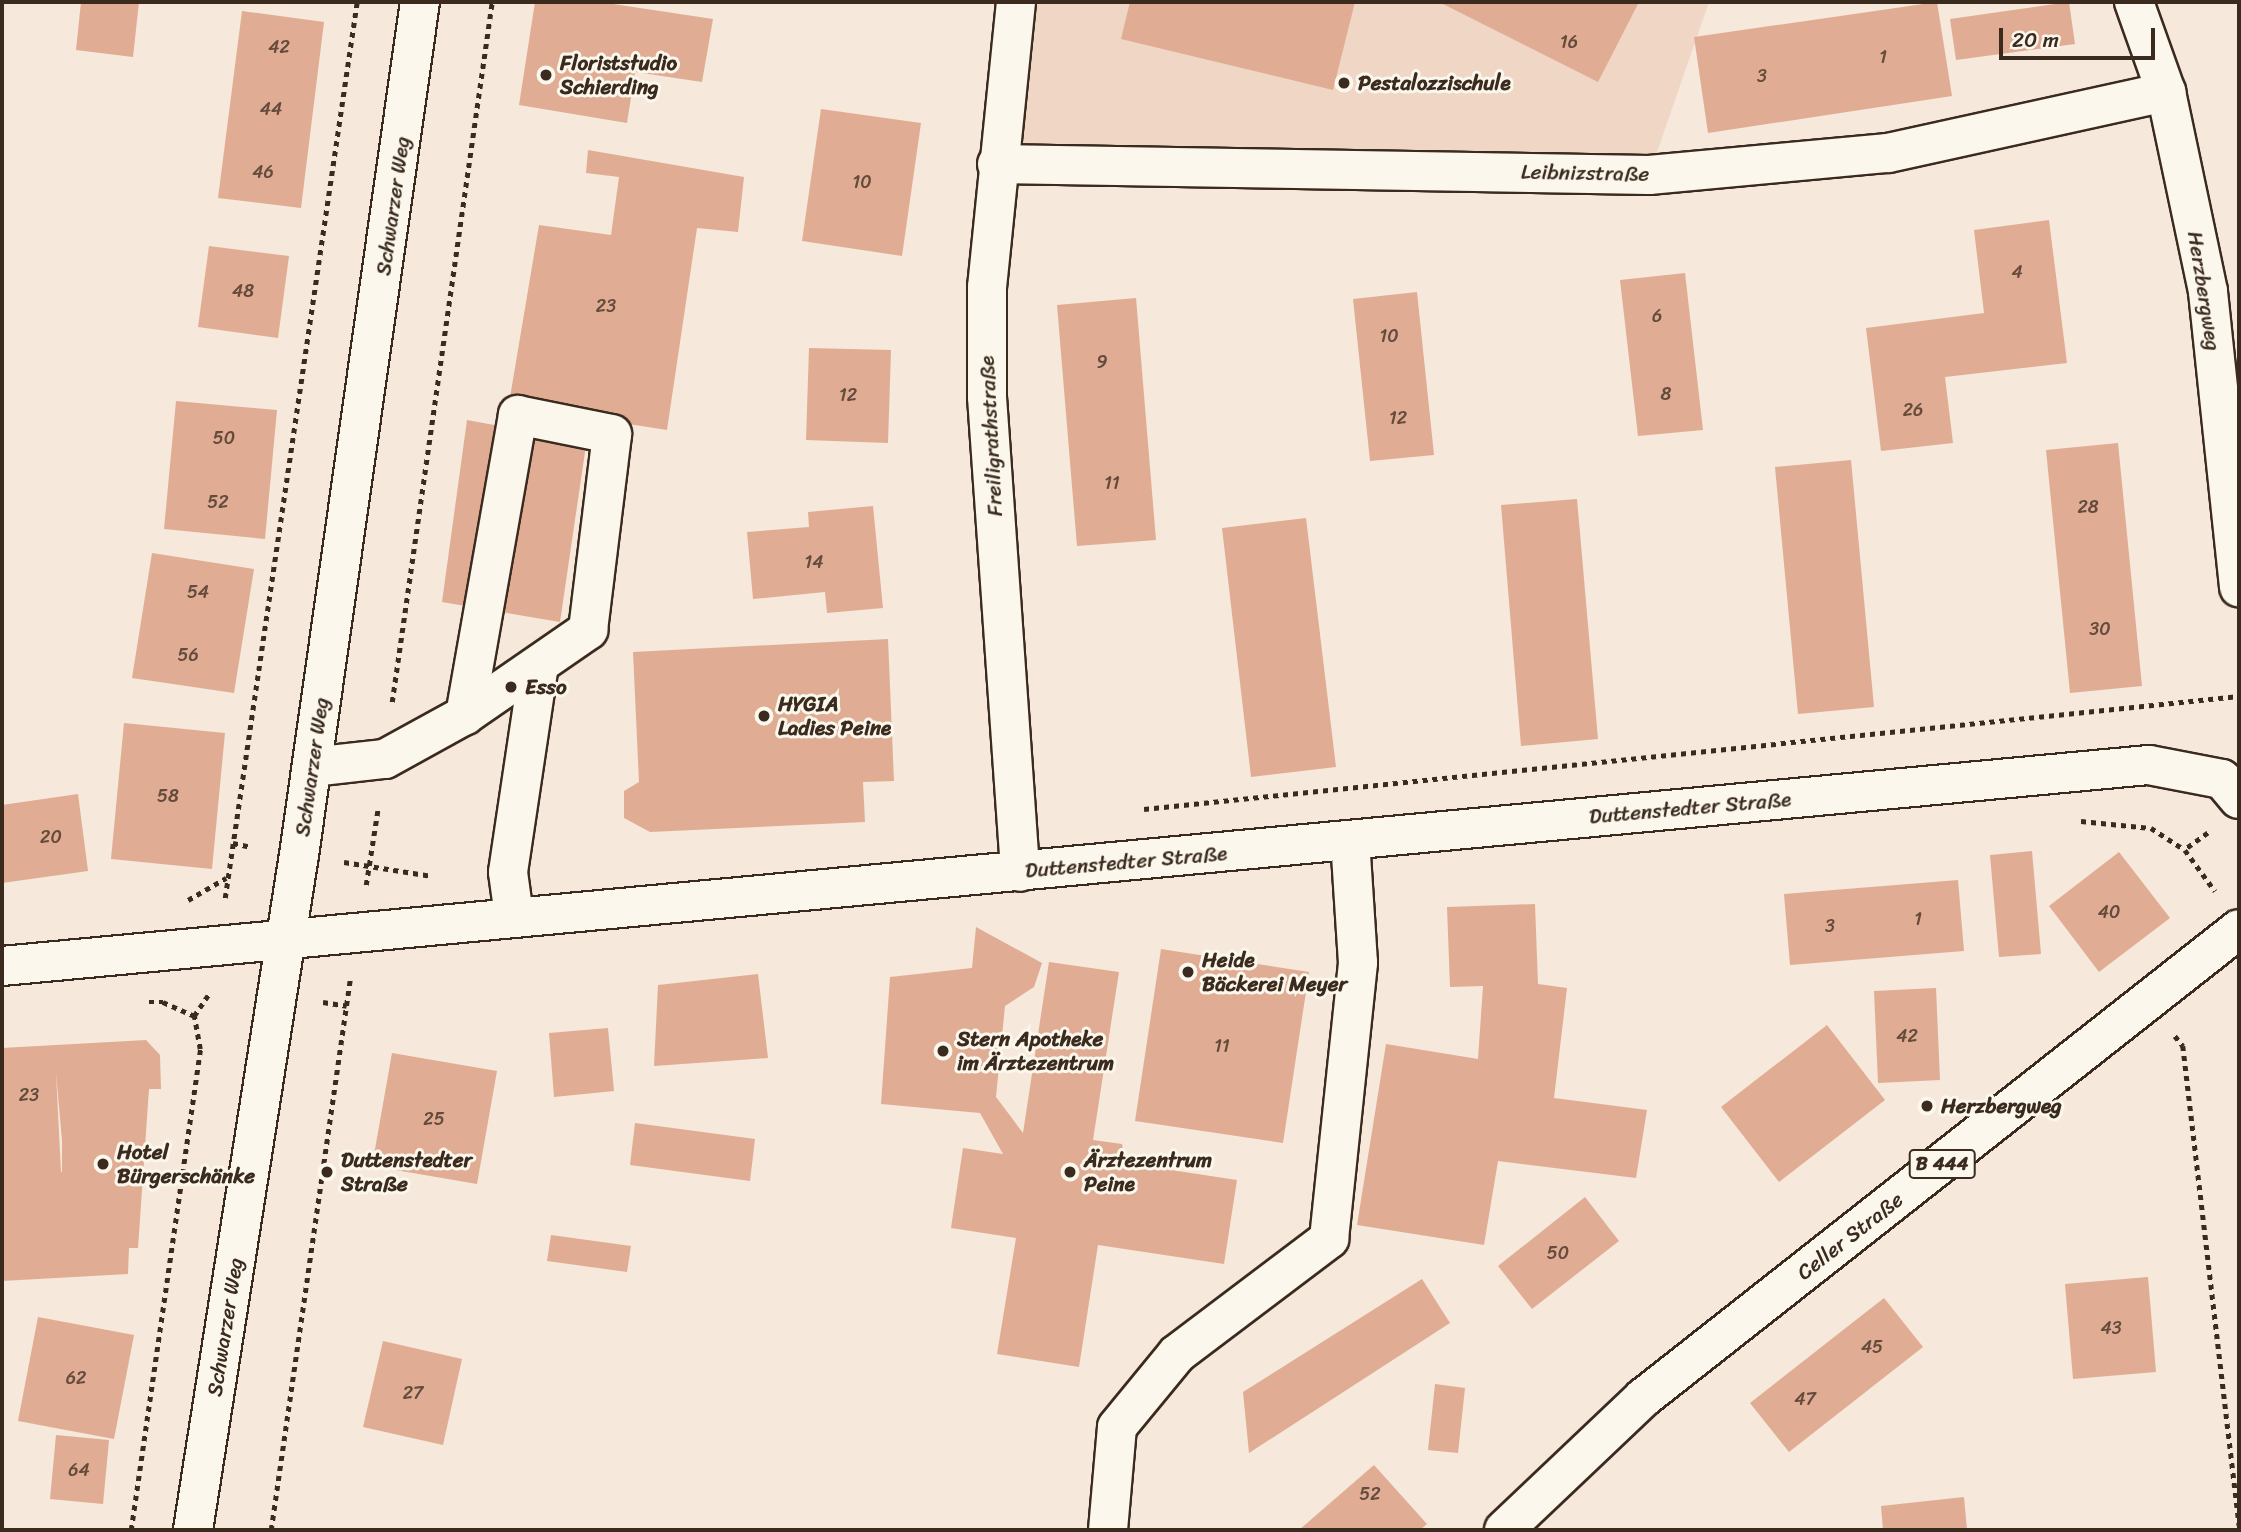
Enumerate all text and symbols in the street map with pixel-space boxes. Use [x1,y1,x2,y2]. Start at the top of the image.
scale bar [2003,14,2159,58]
text: 20 m [2012,21,2059,59]
house number: 16 [1560,31,1578,53]
house number: 42 [268,36,290,58]
house number: 1 [1879,46,1887,68]
place label: Floriststudio Schierding [560,50,677,100]
house number: 3 [1757,65,1767,87]
marker: Floriststudio Schierding [538,67,554,83]
place label: Pestalozzischule [1358,70,1511,96]
marker: Pestalozzischule [1336,75,1352,91]
house number: 44 [260,98,282,120]
street label: Schwarzer Weg [371,135,415,277]
street label: Leibnizstraße [1521,159,1649,187]
house number: 46 [252,161,274,183]
house number: 10 [852,171,872,193]
street label: Herzbergweg [2182,229,2226,353]
house number: 4 [2011,261,2023,283]
house number: 48 [232,280,254,302]
house number: 23 [596,295,616,317]
house number: 6 [1652,305,1662,327]
house number: 10 [1379,325,1399,347]
house number: 9 [1096,351,1108,373]
street label: Freiligrathstraße [974,355,1008,517]
house number: 8 [1661,383,1671,405]
house number: 12 [839,384,857,406]
house number: 26 [1903,399,1923,421]
house number: 12 [1389,407,1407,429]
house number: 50 [213,427,235,449]
house number: 11 [1104,472,1120,494]
house number: 52 [207,491,229,513]
house number: 28 [2077,496,2099,518]
house number: 14 [805,551,823,573]
house number: 54 [187,581,209,603]
house number: 30 [2089,618,2111,640]
house number: 56 [177,644,199,666]
place label: Esso [525,674,567,700]
marker: Esso [503,679,519,695]
place label: HYGIA Ladies Peine [778,691,891,741]
street label: Schwarzer Weg [290,696,334,838]
marker: HYGIA Ladies Peine [756,708,772,724]
house number: 58 [157,785,179,807]
street label: Duttenstedter Straße [1588,787,1792,829]
house number: 20 [40,826,62,848]
street label: Duttenstedter Straße [1024,841,1228,883]
house number: 40 [2098,901,2120,923]
house number: 1 [1914,908,1922,930]
house number: 3 [1825,915,1835,937]
place label: Heide Bäckerei Meyer [1202,947,1347,997]
marker: Heide Bäckerei Meyer [1180,964,1196,980]
house number: 42 [1896,1025,1918,1047]
place label: Stern Apotheke im Ärztezentrum [957,1026,1113,1076]
house number: 11 [1214,1035,1230,1057]
marker: Stern Apotheke im Ärztezentrum [935,1043,951,1059]
house number: 23 [19,1084,39,1106]
place label: Herzbergweg [1941,1093,2062,1119]
marker: Herzbergweg [1919,1098,1935,1114]
house number: 25 [423,1108,445,1130]
place label: Hotel Bürgerschänke [117,1139,255,1189]
place label: Duttenstedter Straße [341,1147,472,1197]
place label: Ärztezentrum Peine [1084,1147,1212,1197]
road number: B 444 [1907,1148,1977,1180]
marker: Hotel Bürgerschänke [95,1156,111,1172]
marker: Duttenstedter Straße [319,1164,335,1180]
marker: Ärztezentrum Peine [1062,1164,1078,1180]
street label: Celler Straße [1792,1187,1908,1285]
house number: 50 [1547,1242,1569,1264]
street label: Schwarzer Weg [202,1256,248,1398]
house number: 43 [2100,1317,2122,1339]
house number: 45 [1861,1336,1883,1358]
house number: 62 [66,1367,86,1389]
house number: 27 [403,1382,423,1404]
house number: 47 [1794,1388,1816,1410]
house number: 64 [68,1459,90,1481]
house number: 52 [1359,1483,1381,1505]

